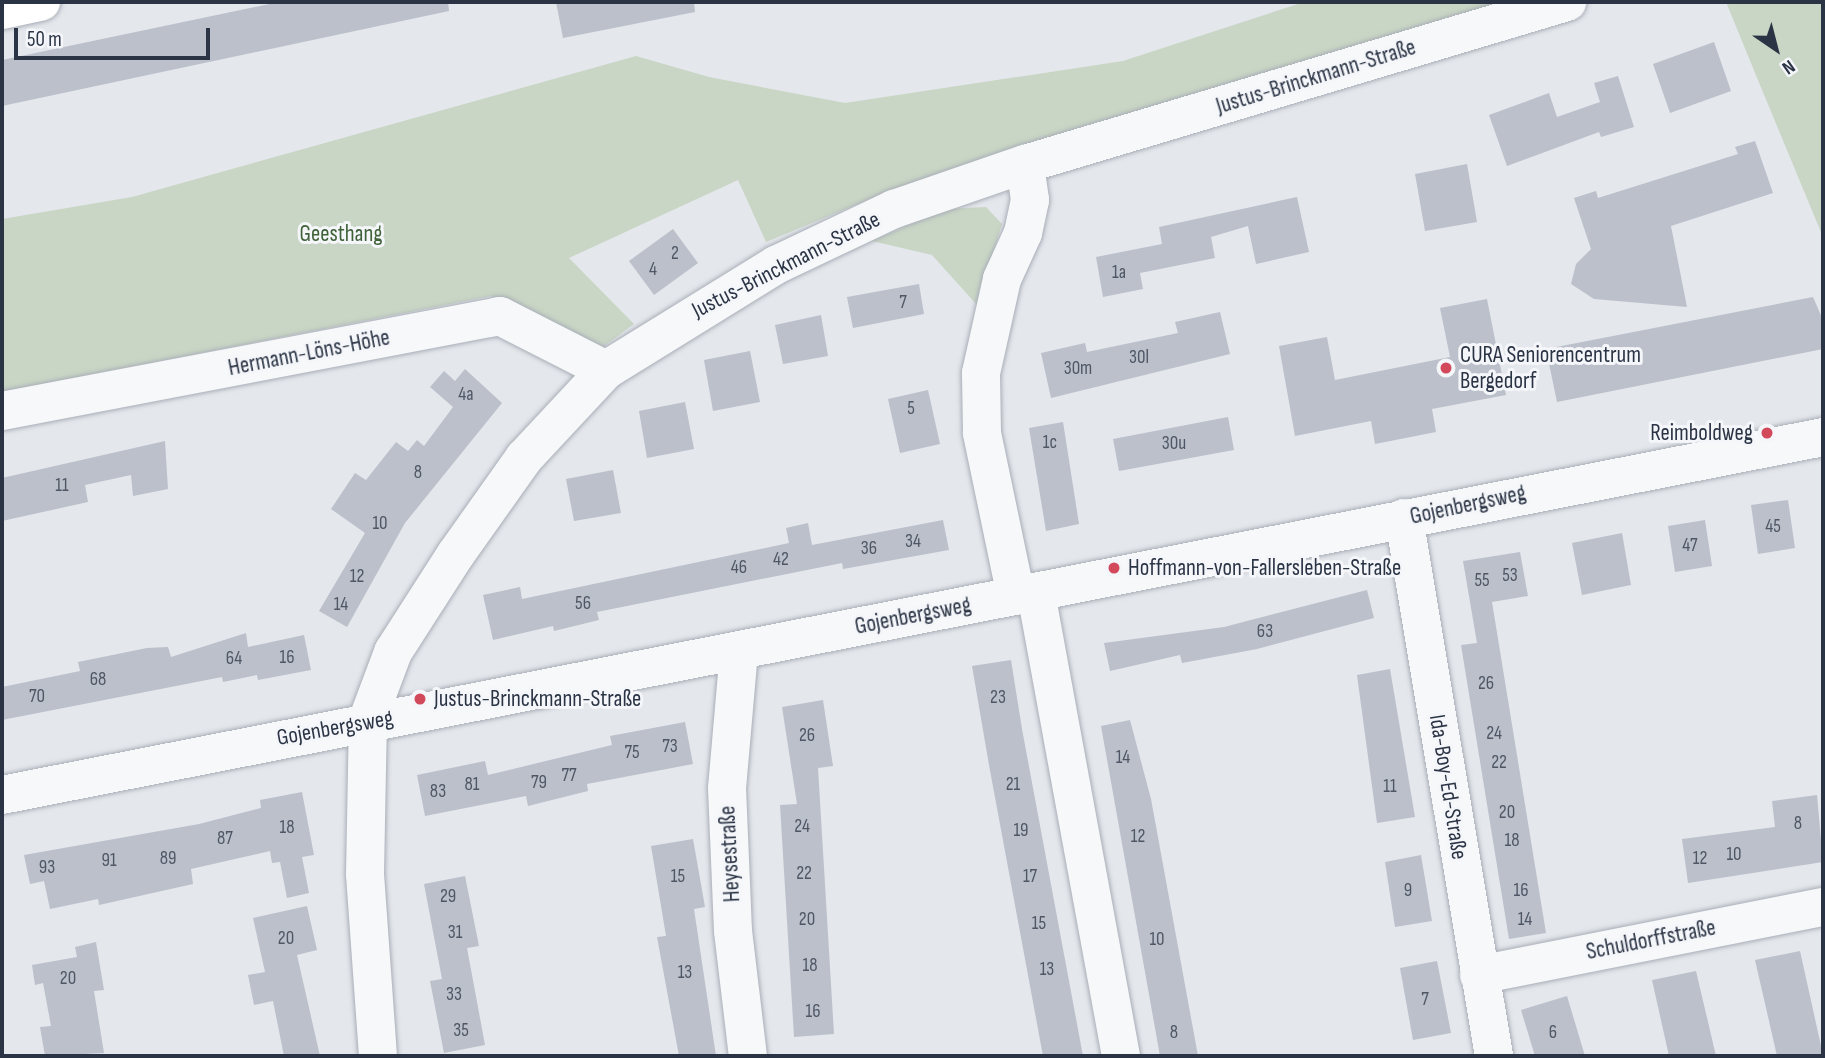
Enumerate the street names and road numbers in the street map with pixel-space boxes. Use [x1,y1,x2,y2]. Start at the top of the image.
street label: Justus-Brinckmann-Straße [1213,33,1419,121]
street label: Justus-Brinckmann-Straße [687,206,885,324]
street label: Hermann-Löns-Höhe [226,324,392,382]
street label: Gojenbergsweg [1408,479,1528,531]
street label: Gojenbergsweg [853,591,973,641]
street label: Gojenbergsweg [275,704,395,752]
street label: Ida-Boy-Ed-Straße [1423,713,1473,861]
street label: Heysestraße [714,805,746,903]
street label: Schuldorffstraße [1584,914,1718,966]

